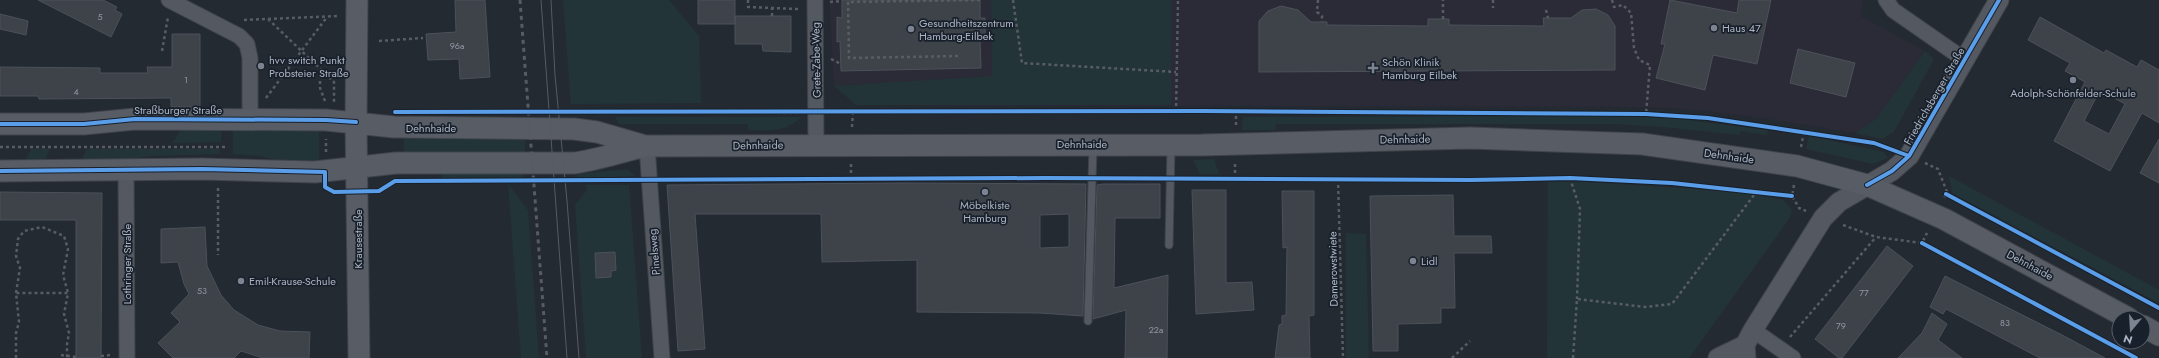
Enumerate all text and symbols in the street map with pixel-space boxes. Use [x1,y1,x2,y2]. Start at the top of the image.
house number: 5 [97,10,103,23]
place label: Gesundheitszentrum Hamburg-Eilbek [919,15,1014,44]
place label: Haus 47 [1722,20,1761,36]
street label: Grete-Zabe-Weg [807,22,825,98]
marker: Haus 47 [1709,23,1719,33]
marker: Gesundheitszentrum Hamburg-Eilbek [906,24,916,34]
house number: 96a [450,39,464,52]
street label: Friedrichsberger Straße [1900,44,1969,148]
place label: hvv switch Punkt Probsteier Straße [269,52,349,81]
place label: Schön Klinik Hamburg Eilbek [1382,54,1457,83]
marker: hvv switch Punkt Probsteier Straße [256,61,266,71]
marker: Schön Klinik Hamburg Eilbek [1367,62,1379,74]
house number: 1 [184,73,188,86]
marker: Adolph-Schönfelder-Schule [2068,75,2078,85]
house number: 4 [73,85,79,98]
place label: Adolph-Schönfelder-Schule [2010,85,2136,101]
street label: Straßburger Straße [134,102,222,118]
street label: Dehnhaide [406,120,457,136]
street label: Dehnhaide [1380,131,1431,147]
street label: Dehnhaide [1057,136,1108,152]
street label: Dehnhaide [733,137,784,153]
street label: Dehnhaide [1703,145,1755,167]
marker: Möbelkiste Hamburg [980,187,990,197]
place label: Möbelkiste Hamburg [960,197,1010,226]
street label: Krausestraße [350,209,366,269]
street label: Lothringer Straße [119,223,135,304]
street label: Pinelsweg [644,228,664,276]
street label: Damerowstwiete [1324,231,1342,307]
street label: Dehnhaide [2004,246,2056,284]
place label: Lidl [1421,253,1438,269]
marker: Lidl [1408,256,1418,266]
place label: Emil-Krause-Schule [249,273,336,289]
marker: Emil-Krause-Schule [236,276,246,286]
house number: 53 [197,284,207,297]
house number: 77 [1859,286,1869,299]
north arrow [2111,310,2151,350]
house number: 83 [2000,316,2010,329]
house number: 79 [1836,319,1846,332]
house number: 22a [1149,323,1163,336]
text: N [2121,331,2135,348]

